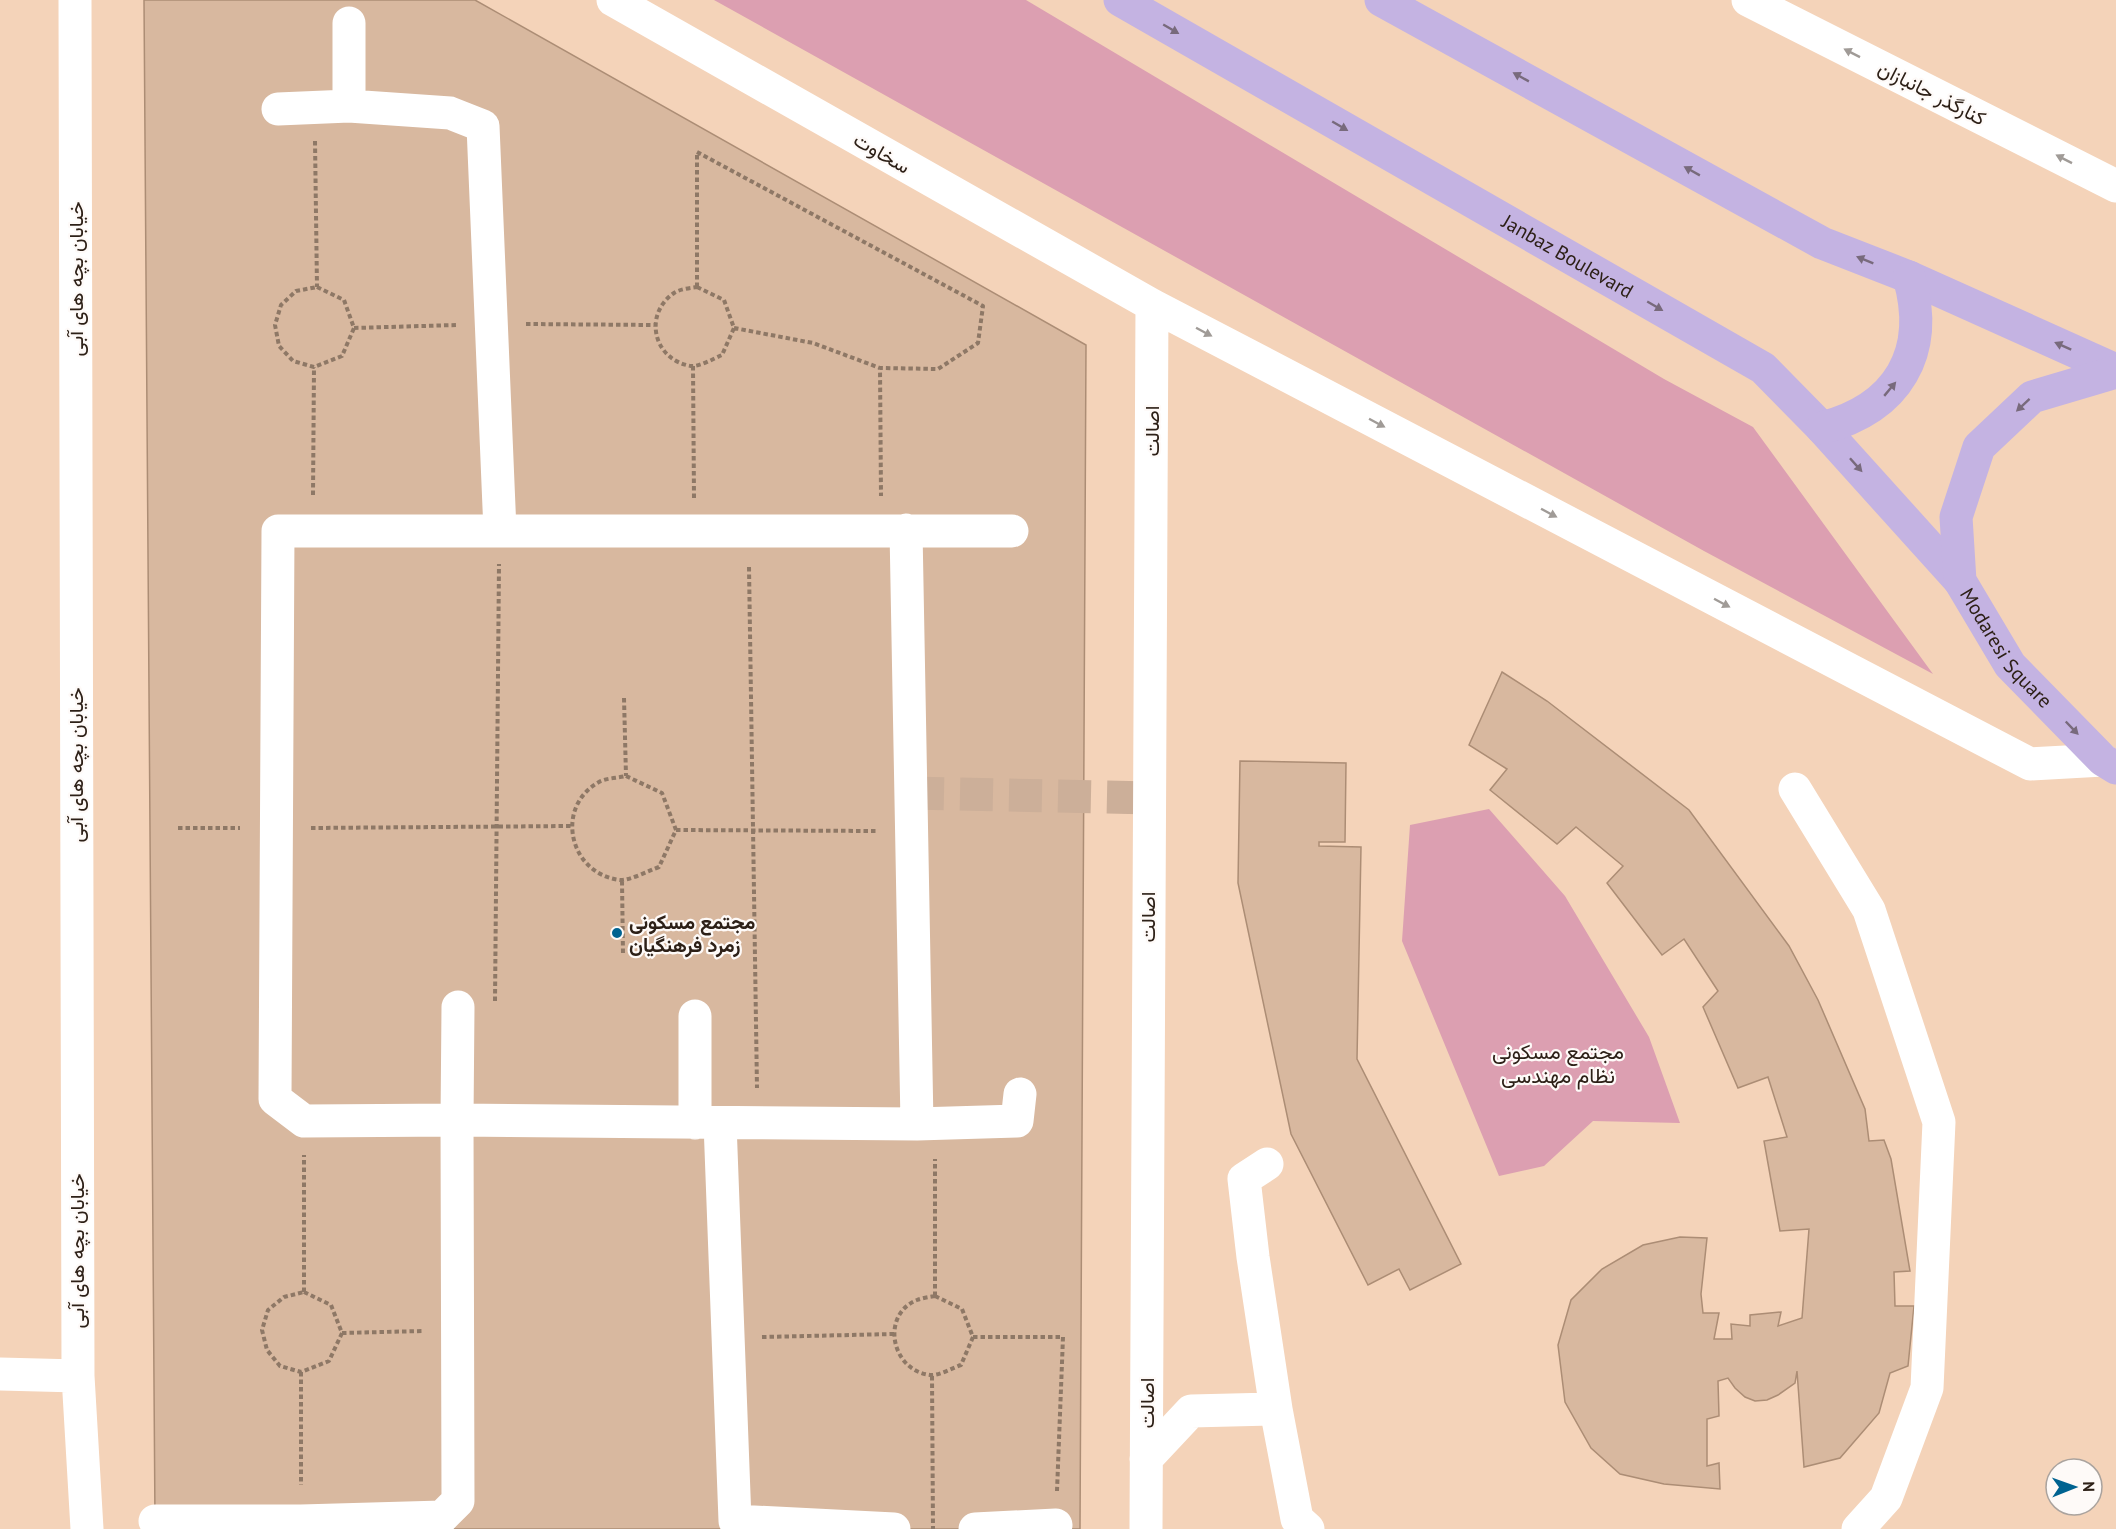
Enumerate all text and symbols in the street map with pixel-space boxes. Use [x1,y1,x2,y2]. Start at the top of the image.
one-way arrow [1163,24,1180,34]
one-way arrow [1844,48,1861,57]
street label: کنارگذر جانبازان [1874,55,1990,131]
one-way arrow [1512,72,1529,82]
one-way arrow [1332,121,1349,131]
street label: سخاوت [849,126,915,180]
one-way arrow [2055,155,2072,164]
one-way arrow [1683,166,1700,176]
street label: خیابان بچه های آبی [63,201,90,357]
street label: Janbaz Boulevard [1497,208,1638,304]
one-way arrow [1856,255,1874,264]
one-way arrow [1647,301,1663,312]
one-way arrow [1195,328,1212,337]
one-way arrow [2054,342,2071,351]
one-way arrow [1883,382,1896,397]
one-way arrow [2015,398,2030,412]
street label: اصالت [1139,406,1165,456]
one-way arrow [1368,418,1385,428]
one-way arrow [1849,457,1862,472]
one-way arrow [1541,508,1558,518]
street label: Modaresi Square [1954,583,2058,714]
one-way arrow [1714,598,1731,608]
street label: خیابان بچه های آبی [63,687,90,843]
one-way arrow [2064,720,2078,734]
street label: اصالت [1135,892,1161,942]
place label: مجتمع مسکونی زمرد فرهنگیان [629,909,756,958]
marker: مجتمع مسکونی زمرد فرهنگیان [610,926,624,940]
district label: مجتمع مسکونی نظام مهندسی [1492,1038,1624,1090]
street label: خیابان بچه های آبی [64,1173,91,1329]
street label: اصالت [1134,1378,1160,1428]
north arrow [2044,1457,2104,1517]
text: N [2079,1481,2099,1492]

